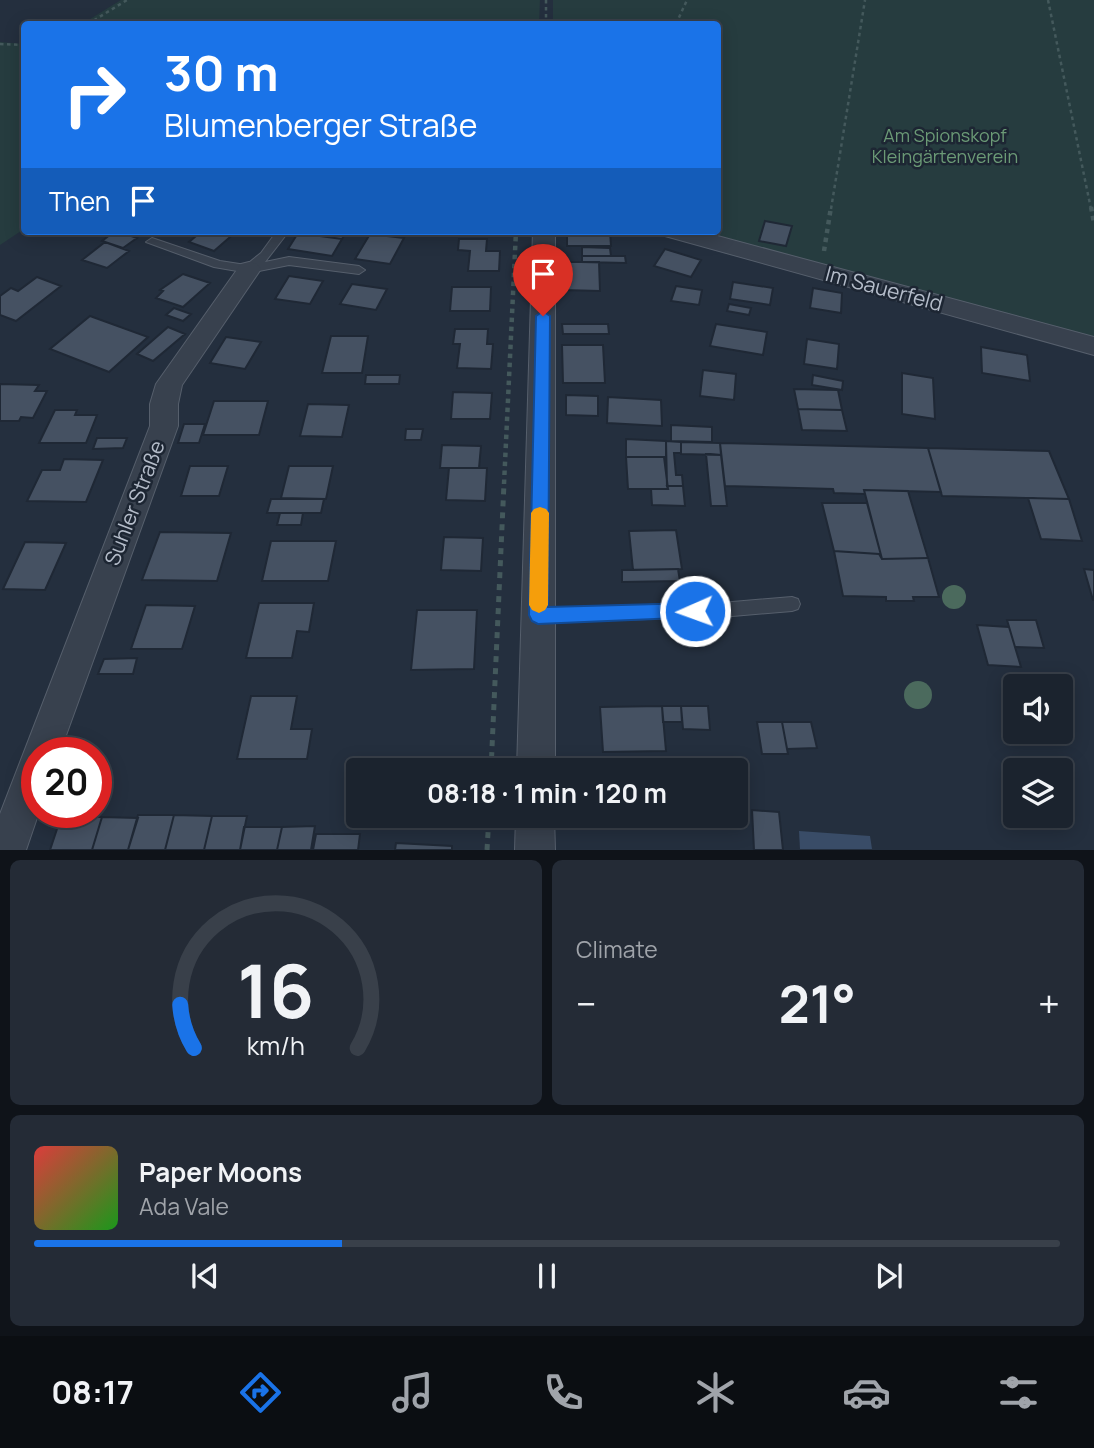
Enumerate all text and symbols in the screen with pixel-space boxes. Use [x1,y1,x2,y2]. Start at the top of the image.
text: 30 m [164,39,279,106]
icon: right [49,49,140,140]
text: Blumenberger Straße [164,103,478,147]
park label: Am Spionskopf Kleingärtenverein [872,123,1018,168]
icon: arrive [124,182,162,220]
text: Then [49,183,110,219]
pin [513,244,573,316]
icon: arrive [524,255,562,293]
street label: Im Sauerfeld [822,259,946,317]
street label: Suhler Straße [97,436,171,569]
position arrow [658,574,732,648]
map controls [1003,674,1073,828]
button: sound [1003,674,1073,744]
speed limit sign: 20 [21,737,112,828]
button: layers [1003,758,1073,828]
text: 08:18 · 1 min · 120 m [427,775,667,811]
text: Climate [576,933,658,965]
text: 16 [237,941,315,1041]
text: 21° [779,968,856,1039]
text: − [576,977,597,1029]
text: + [1038,977,1060,1029]
text: km/h [247,1028,305,1063]
text: Paper Moons [139,1154,302,1190]
text: Ada Vale [139,1190,229,1222]
icon: previous [186,1257,224,1295]
icon: pause [528,1257,566,1295]
icon: next [870,1257,908,1295]
icon: directions [236,1368,285,1417]
icon: music [388,1368,437,1417]
icon: phone [539,1368,588,1417]
icon: climate [691,1368,740,1417]
icon: car [842,1368,891,1417]
icon: filters [994,1368,1043,1417]
text: 08:17 [51,1370,134,1414]

